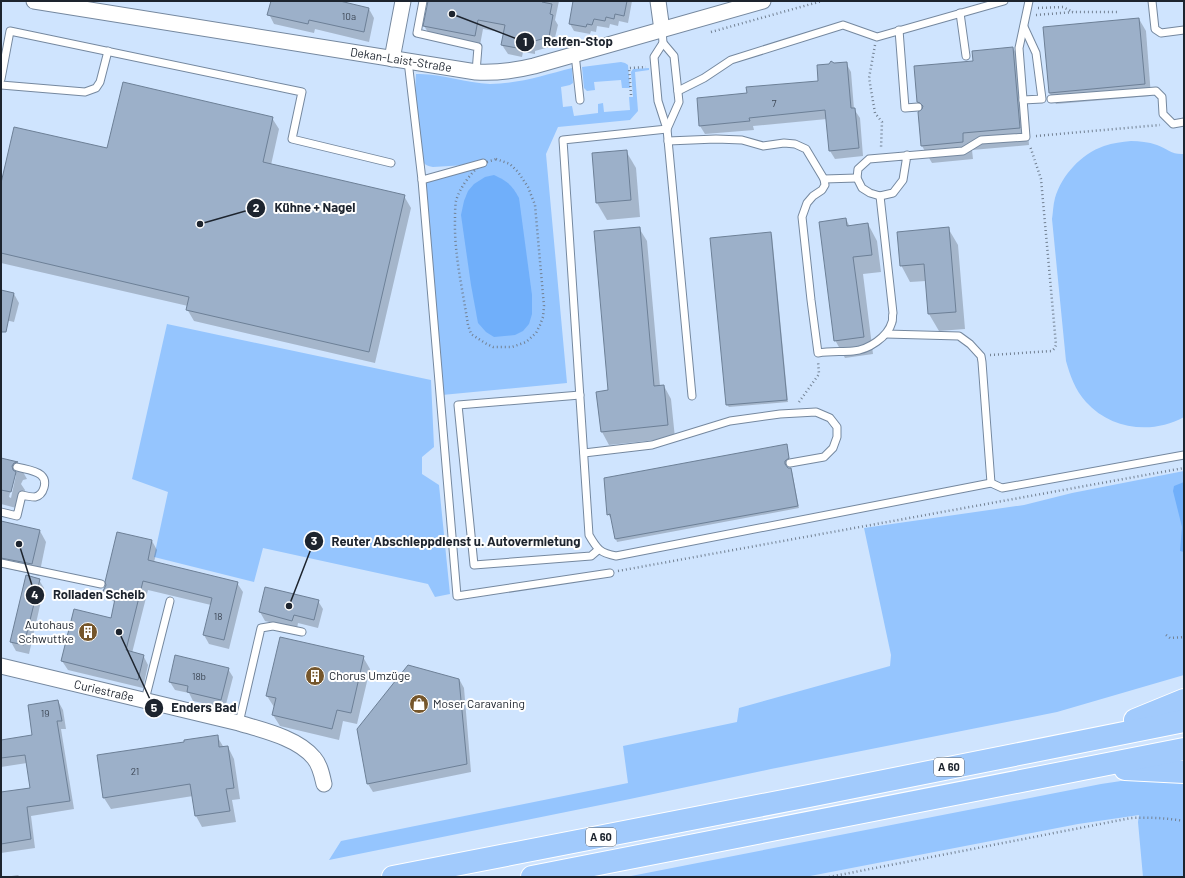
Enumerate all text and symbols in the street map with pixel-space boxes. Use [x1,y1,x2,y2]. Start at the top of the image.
house number: 10a [342,10,356,22]
callout: Reifen-Stop [515,29,621,54]
text: Reifen-Stop [543,33,613,49]
text: 1 [523,34,527,48]
street label: Dekan-Laist-Straße [349,44,453,74]
house number: 7 [772,97,777,109]
callout: Kühne + Nagel [246,195,363,220]
text: Kühne + Nagel [274,199,356,215]
text: 2 [253,200,260,214]
callout: Reuter Abschleppdienst u. Autovermietung [304,529,589,554]
text: 3 [311,533,317,547]
text: Reuter Abschleppdienst u. Autovermietung [332,533,580,549]
callout: Rolladen Scheib [25,582,153,607]
text: Rolladen Scheib [53,586,145,602]
text: 4 [31,587,39,601]
house number: 18 [214,610,222,622]
place label: Autohaus Schwuttke [18,617,74,645]
building icon: Autohaus Schwuttke [77,621,99,643]
building icon: Chorus Umzüge [304,665,326,687]
place label: Chorus Umzüge [329,668,411,682]
house number: 18b [192,670,206,682]
street label: Curiestraße [73,676,136,704]
shop icon: Moser Caravaning [408,693,430,715]
callout: Enders Bad [144,695,245,720]
place label: Moser Caravaning [433,696,525,710]
text: Enders Bad [171,699,237,715]
text: 5 [151,700,158,714]
house number: 19 [41,707,49,719]
road number: A 60 [934,758,964,776]
house number: 21 [131,765,139,777]
road number: A 60 [586,828,616,846]

